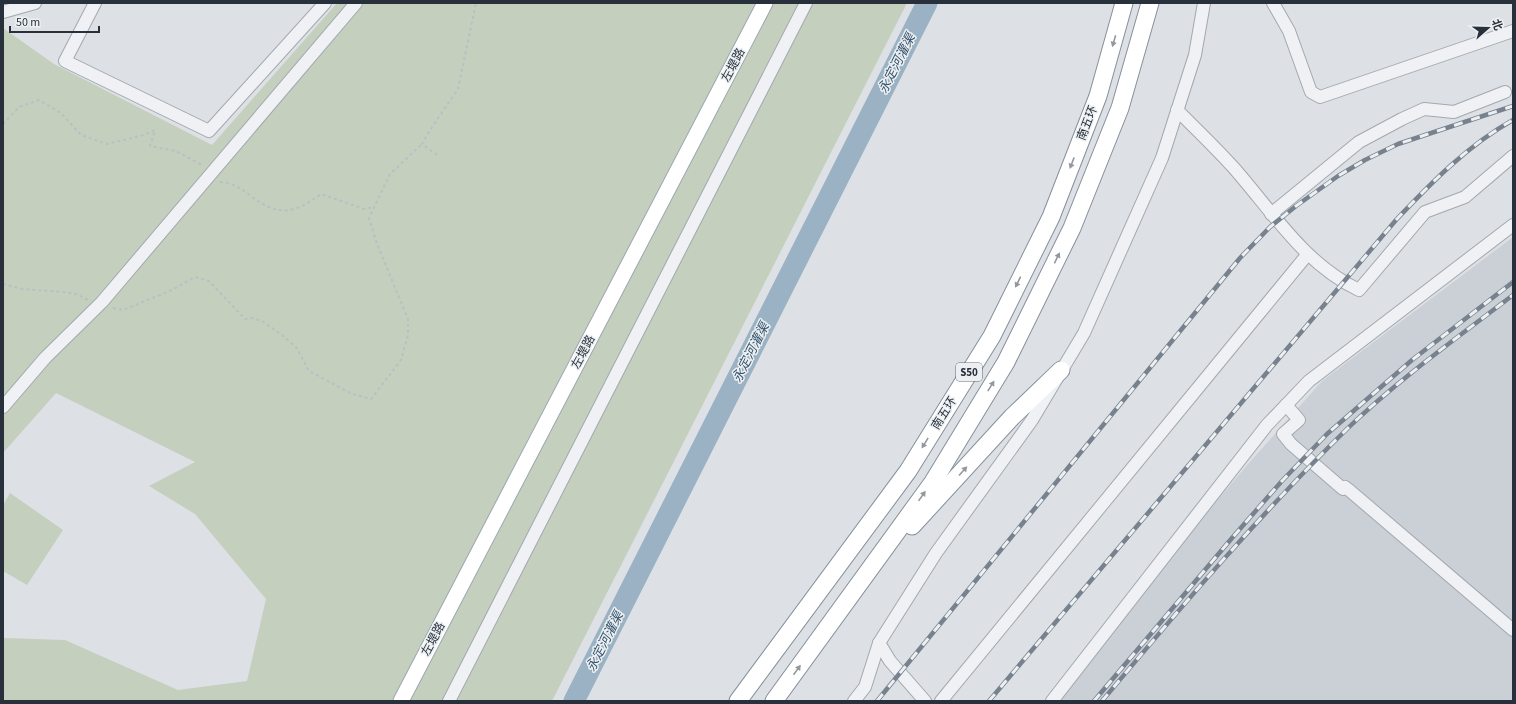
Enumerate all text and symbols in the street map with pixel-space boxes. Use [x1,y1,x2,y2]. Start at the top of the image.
scale bar [10,8,99,34]
north arrow [1468,8,1508,48]
text: 50 m [16,14,40,31]
text: 北 [1488,17,1506,32]
water label: 永定河灌渠 [874,29,921,97]
one-way arrow [1110,34,1116,47]
street label: 左堤路 [717,45,749,85]
street label: 南五环 [1073,103,1102,143]
one-way arrow [1068,158,1074,170]
one-way arrow [1054,252,1060,264]
one-way arrow [1015,276,1022,288]
water label: 永定河灌渠 [728,318,775,386]
street label: 左堤路 [567,332,599,372]
road number: S50 [956,363,982,381]
one-way arrow [988,380,995,392]
street label: 南五环 [928,393,961,433]
one-way arrow [922,437,929,449]
one-way arrow [958,466,967,476]
one-way arrow [918,491,926,501]
water label: 永定河灌渠 [582,607,629,675]
street label: 左堤路 [417,619,449,659]
one-way arrow [793,664,801,675]

